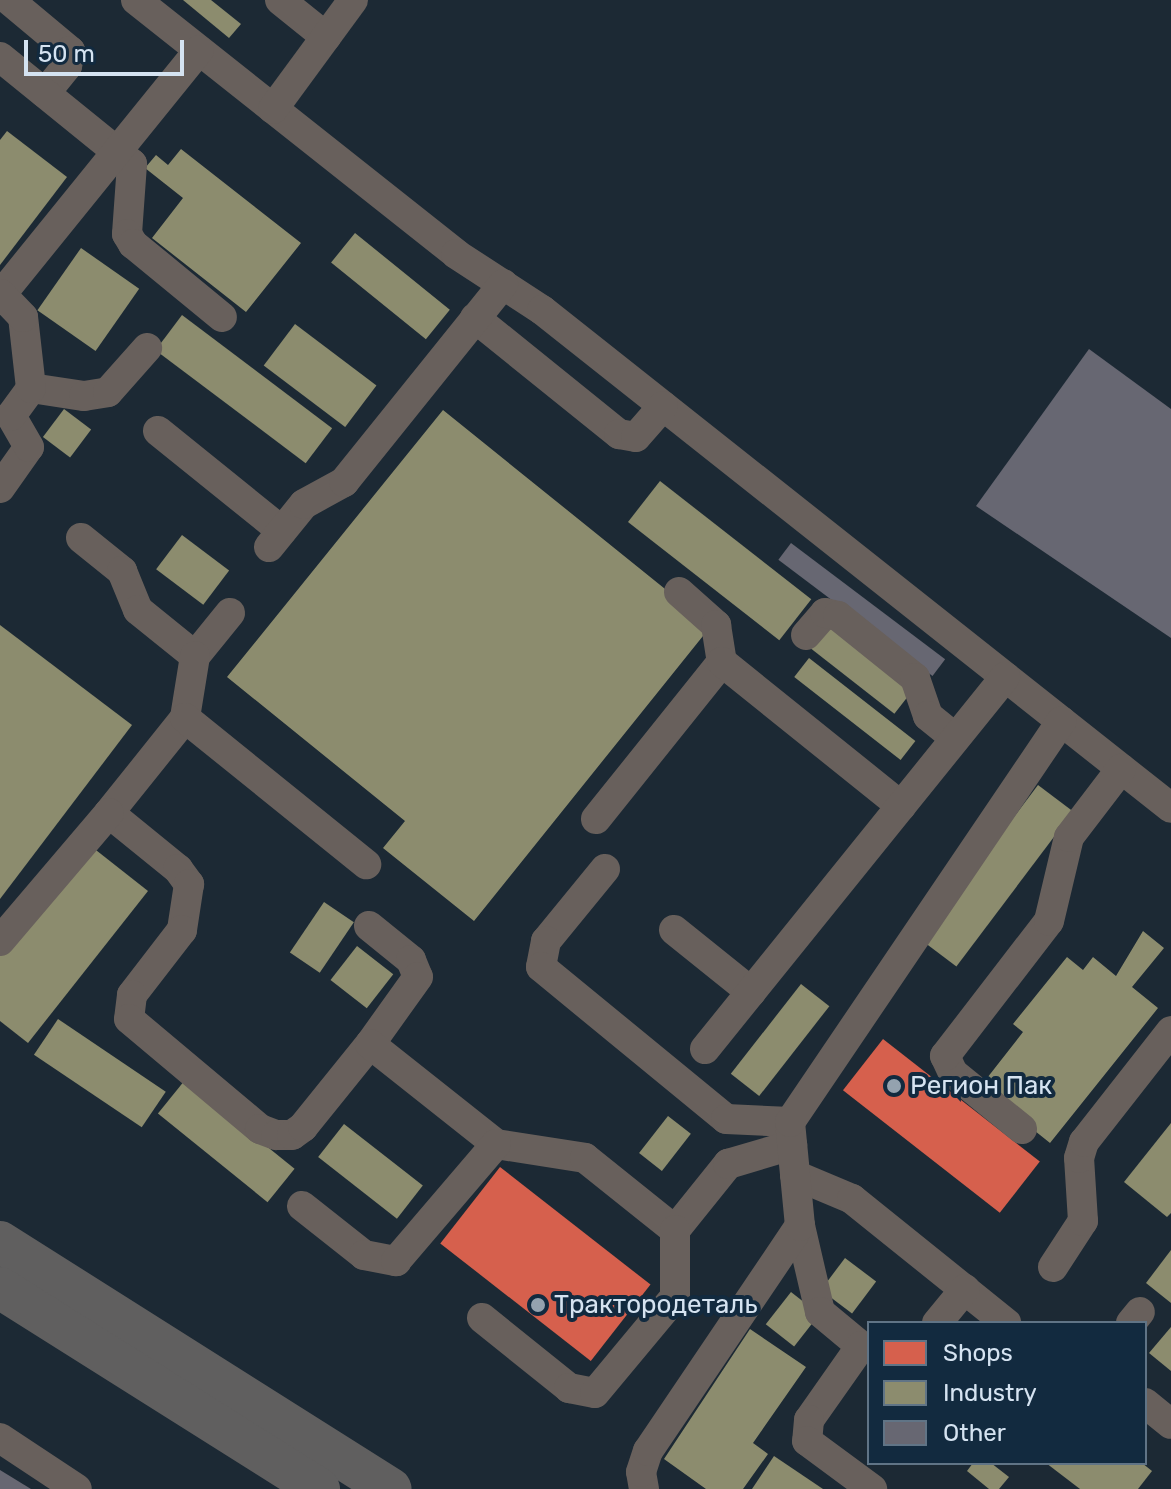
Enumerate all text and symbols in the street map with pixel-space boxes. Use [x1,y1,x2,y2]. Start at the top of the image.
scale bar [28,24,188,74]
text: 50 m [38,40,95,68]
place label: Регион Пак [910,1070,1052,1102]
marker: Регион Пак [885,1077,903,1095]
place label: Трактородеталь [554,1289,757,1321]
marker: Трактородеталь [529,1296,547,1314]
legend [867,1321,1147,1465]
text: Shops [943,1339,1013,1367]
text: Industry [943,1379,1037,1407]
text: Other [943,1419,1006,1447]

